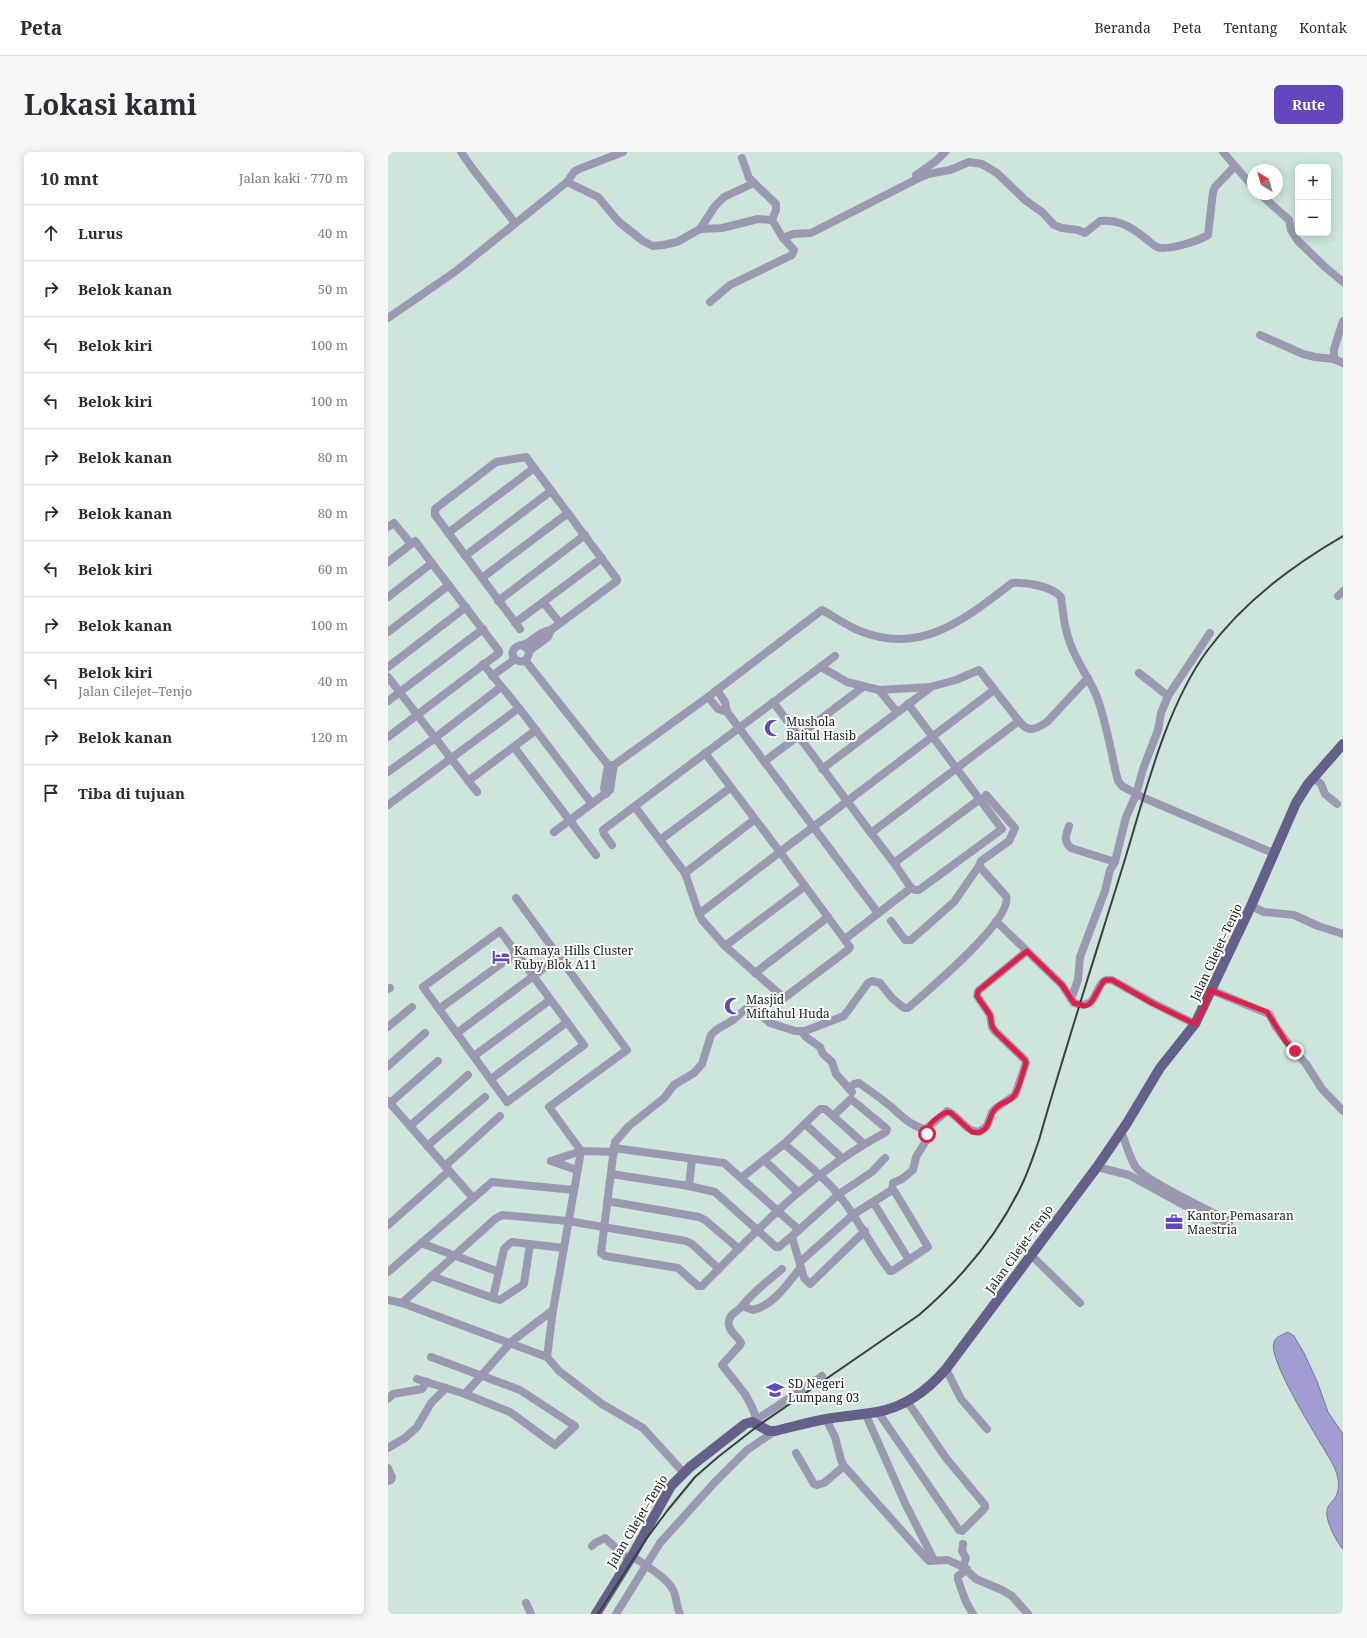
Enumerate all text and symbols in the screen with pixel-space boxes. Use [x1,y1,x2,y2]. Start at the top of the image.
text: Peta [20,15,62,41]
text: Beranda [1094,18,1151,37]
text: Peta [1173,18,1202,37]
text: Tentang [1224,18,1277,37]
text: Kontak [1299,18,1347,37]
text: Lokasi kami [24,85,197,123]
button: Rute [1274,85,1343,124]
north arrow [1247,164,1283,200]
map controls [1295,164,1331,236]
button: + [1295,164,1331,200]
text: 10 mnt [40,167,99,190]
text: Jalan kaki · 770 m [239,169,348,187]
button: − [1295,200,1331,236]
icon: ahead [40,222,62,244]
text: Lurus [78,223,123,243]
text: 40 m [318,224,348,242]
icon: right [40,278,62,300]
text: Belok kanan [78,279,172,299]
text: 50 m [318,280,348,298]
icon: left [40,334,62,356]
text: Belok kiri [78,335,153,355]
text: 100 m [311,336,348,354]
icon: left [40,390,62,412]
text: Belok kiri [78,391,153,411]
text: 100 m [311,392,348,410]
icon: right [40,446,62,468]
text: Belok kanan [78,447,172,467]
text: 80 m [318,448,348,466]
icon: right [40,502,62,524]
text: Belok kanan [78,503,172,523]
text: 80 m [318,504,348,522]
icon: left [40,558,62,580]
text: Belok kiri [78,559,153,579]
text: 60 m [318,560,348,578]
icon: right [40,614,62,636]
text: Belok kanan [78,615,172,635]
text: 100 m [311,616,348,634]
text: Belok kiri [78,662,153,682]
icon: left [40,670,62,692]
text: 40 m [318,672,348,690]
text: Jalan Cilejet–Tenjo [78,682,192,700]
place label: Mushola Baitul Hasib [786,713,856,744]
mosque icon: Mushola Baitul Hasib [763,718,783,738]
icon: right [40,726,62,748]
text: Belok kanan [78,727,172,747]
text: 120 m [311,728,348,746]
icon: arrive [40,782,62,804]
text: Tiba di tujuan [78,783,185,803]
street label: Jalan Cilejet–Tenjo [1186,901,1246,1004]
place label: Kamaya Hills Cluster Ruby Blok A11 [514,942,634,973]
hotel icon: Kamaya Hills Cluster Ruby Blok A11 [491,947,511,967]
place label: Masjid Miftahul Huda [746,991,830,1022]
mosque icon: Masjid Miftahul Huda [723,996,743,1016]
route end [1286,1042,1304,1060]
route start [918,1125,936,1143]
street label: Jalan Cilejet–Tenjo [981,1201,1057,1297]
place label: Kantor Pemasaran Maestria [1187,1207,1294,1238]
office icon: Kantor Pemasaran Maestria [1164,1212,1184,1232]
place label: SD Negeri Lumpang 03 [788,1375,860,1406]
school or university icon: SD Negeri Lumpang 03 [765,1380,785,1400]
street label: Jalan Cilejet–Tenjo [602,1471,671,1571]

